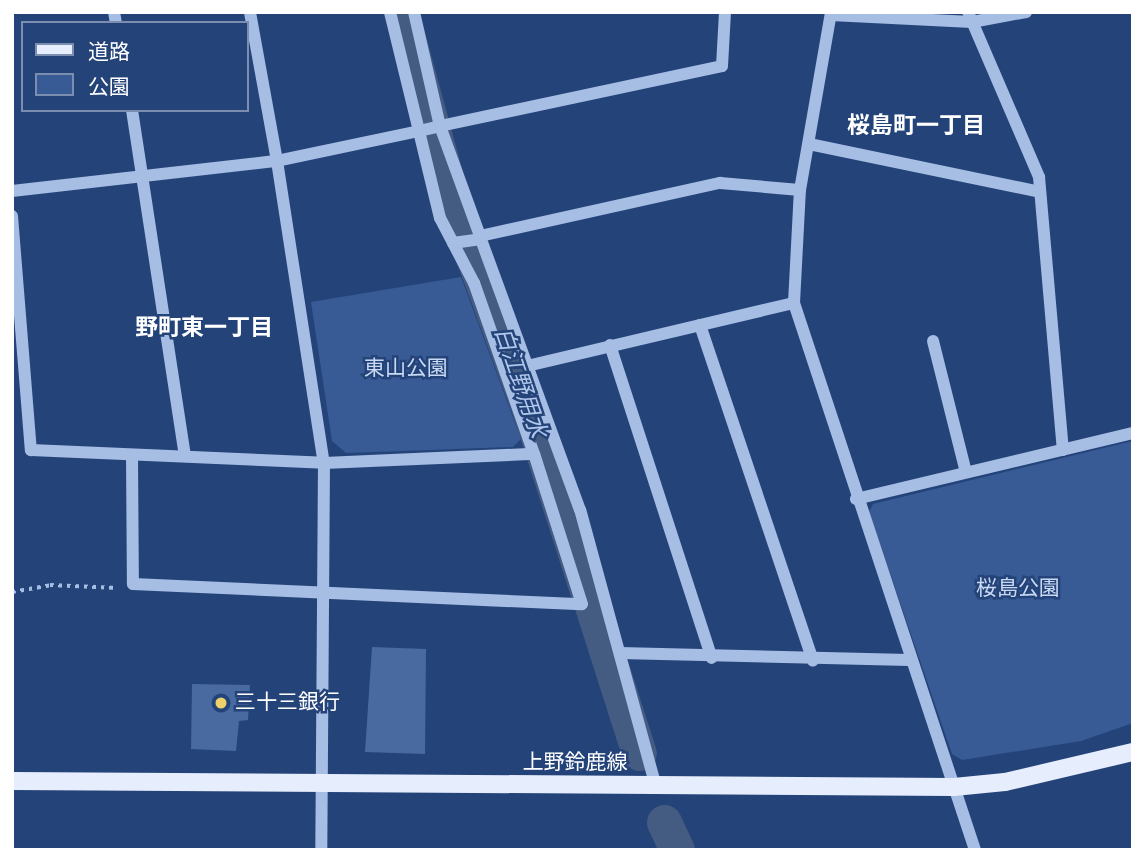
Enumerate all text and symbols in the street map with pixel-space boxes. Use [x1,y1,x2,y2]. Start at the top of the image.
legend [21,21,248,112]
text: 道路 [88,42,130,63]
text: 公園 [88,77,130,98]
district label: 桜島町一丁目 [847,113,985,141]
district label: 野町東一丁目 [135,315,273,343]
water label: 白江野用水 [487,324,551,442]
park label: 東山公園 [364,356,448,382]
park label: 桜島公園 [976,576,1060,602]
place label: 三十三銀行 [235,690,340,716]
marker: 三十三銀行 [213,695,229,711]
street label: 上野鈴鹿線 [523,750,627,776]

